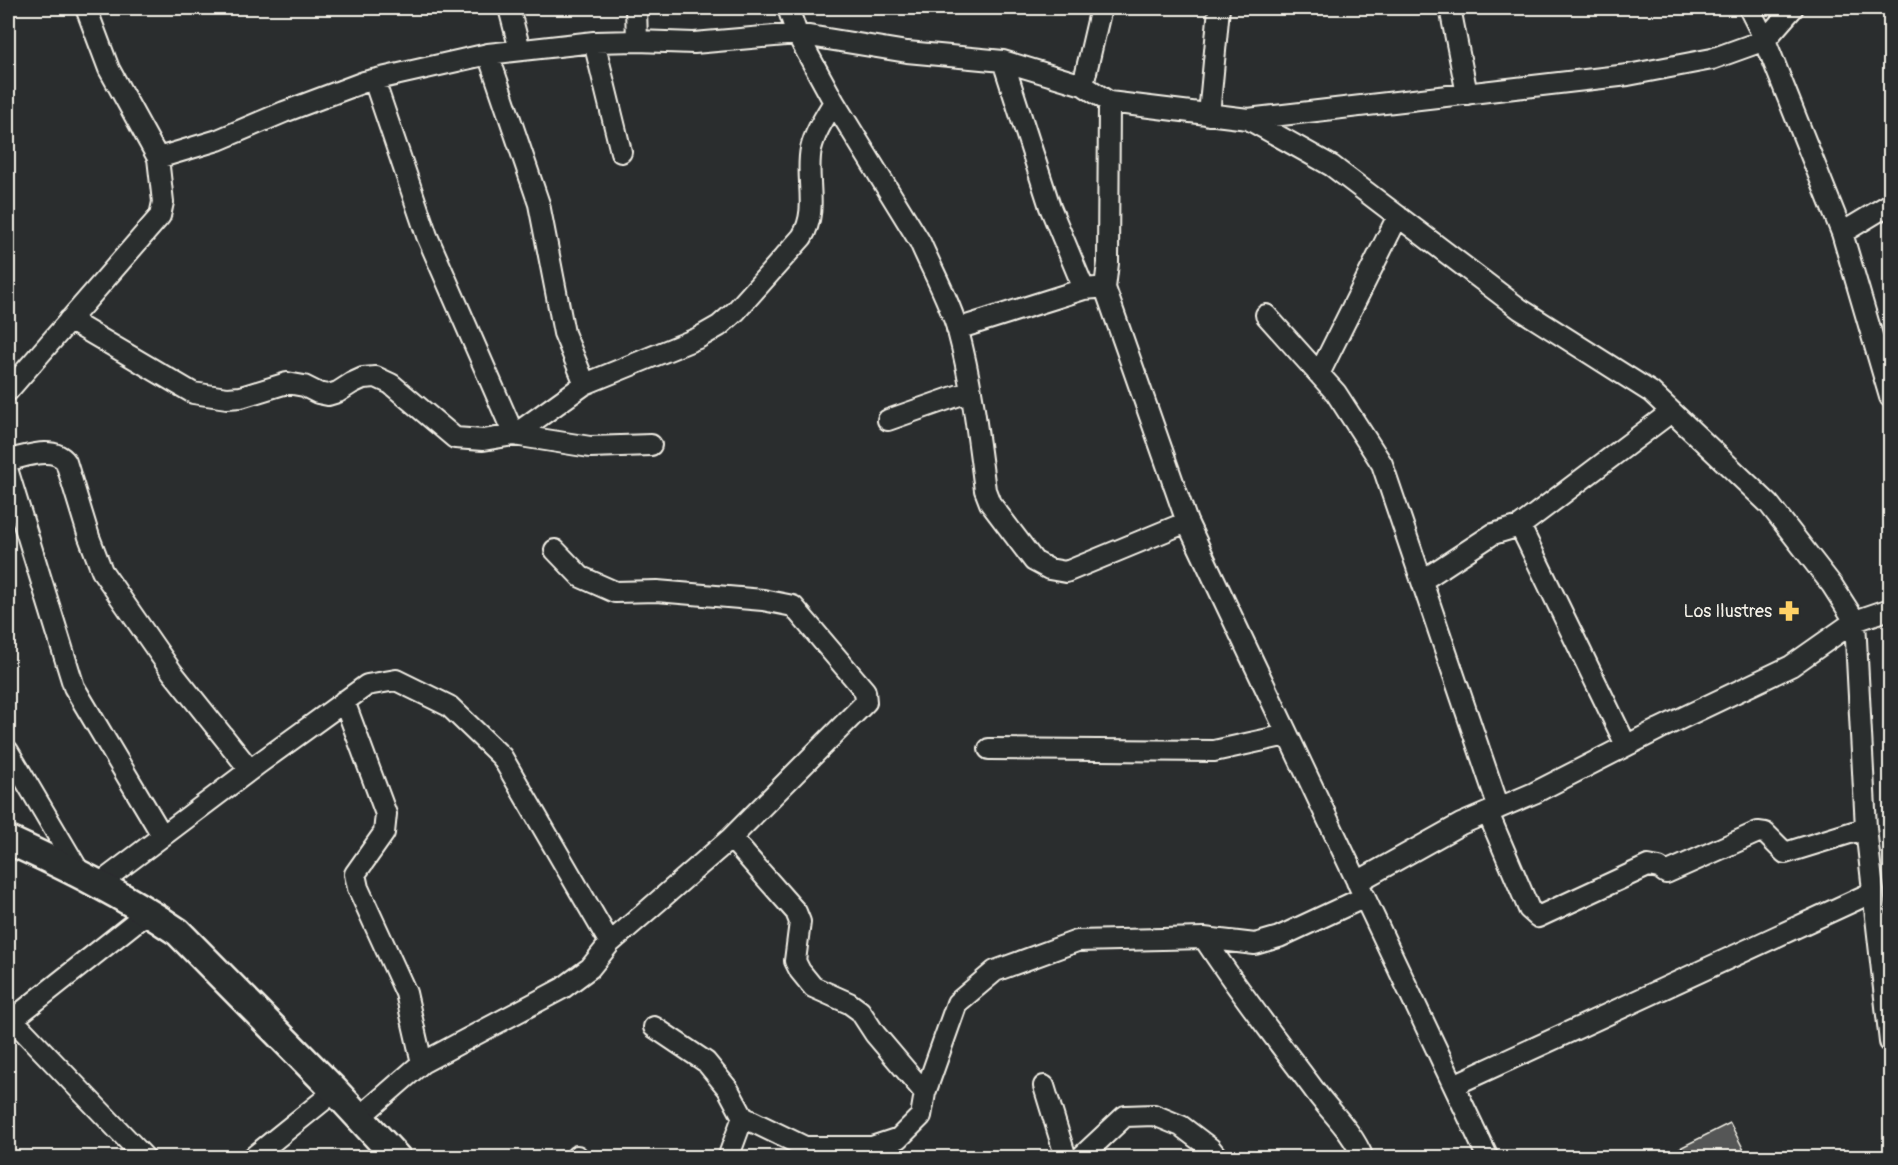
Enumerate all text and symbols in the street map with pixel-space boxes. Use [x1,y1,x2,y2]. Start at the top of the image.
pharmacy icon: Los Ilustres [1777,599,1801,623]
place label: Los Ilustres [1684,600,1772,623]

